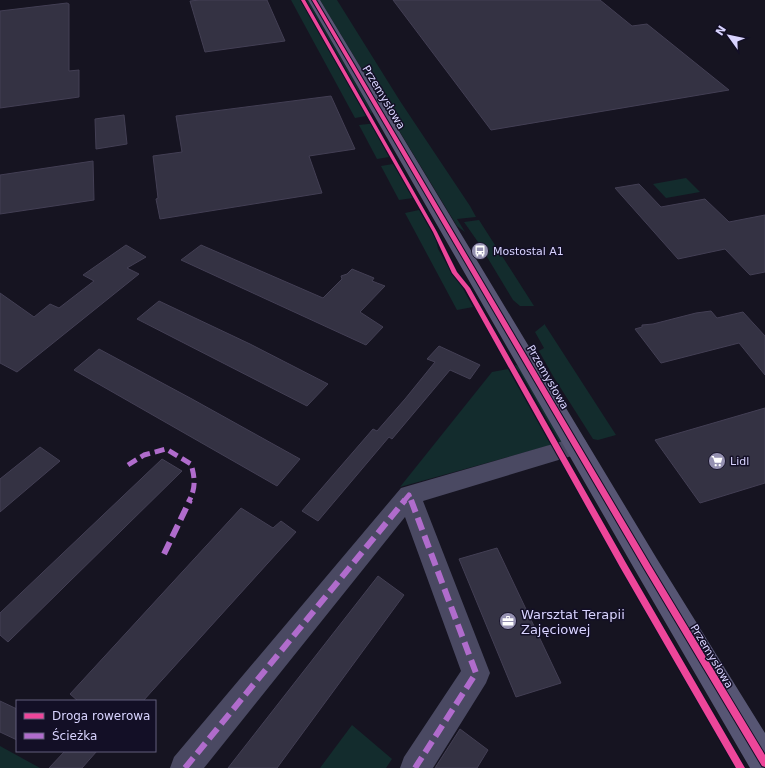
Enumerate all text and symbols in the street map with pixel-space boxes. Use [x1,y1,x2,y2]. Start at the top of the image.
north arrow [709,16,749,56]
text: N [713,23,729,38]
street label: Przemysłowa [359,63,408,131]
bus stop icon: Mostostal A1 [470,241,490,261]
place label: Mostostal A1 [493,245,564,258]
street label: Przemysłowa [524,343,571,412]
supermarket icon: Lidl [707,451,727,471]
place label: Lidl [730,455,749,468]
place label: Warsztat Terapii Zajęciowej [521,607,625,637]
office icon: Warsztat Terapii Zajęciowej [498,611,518,631]
street label: Przemysłowa [687,622,736,690]
legend [16,700,156,752]
text: Droga rowerowa [52,709,150,723]
text: Ścieżka [52,728,97,743]

